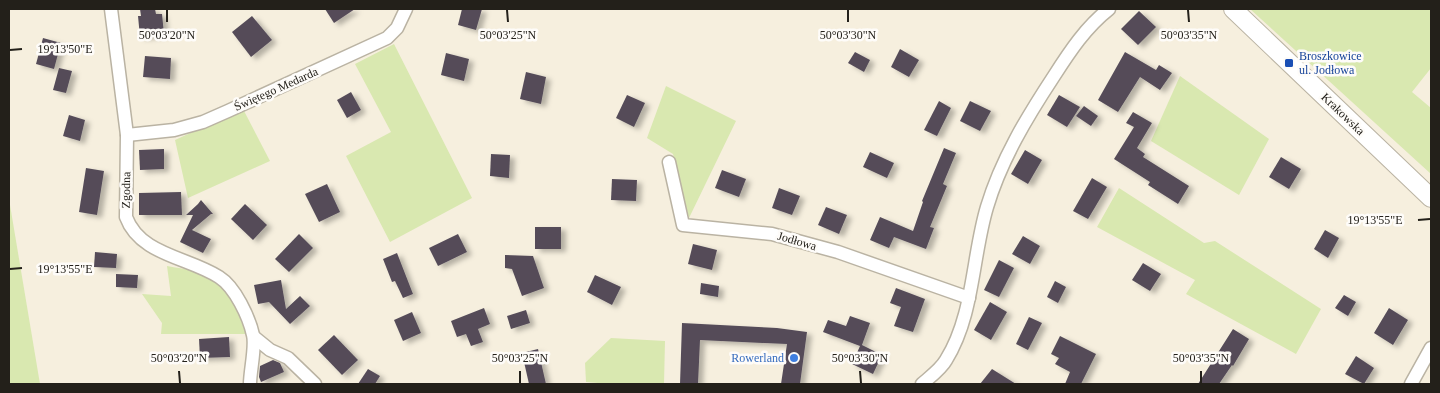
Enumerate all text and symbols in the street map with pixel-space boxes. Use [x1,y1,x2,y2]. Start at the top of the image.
text: 50°03'20"N [139,28,196,42]
text: 50°03'25"N [480,28,537,42]
text: 50°03'30"N [820,28,877,42]
text: 50°03'35"N [1161,28,1218,42]
text: 19°13'50"E [37,42,93,56]
place label: Broszkowice ul. Jodłowa [1299,49,1362,77]
marker: Broszkowice ul. Jodłowa [1283,57,1295,69]
street label: Świętego Medarda [232,64,321,114]
street label: Krakowska [1318,90,1368,138]
street label: Zgodna [119,171,133,208]
text: 19°13'55"E [1347,213,1403,227]
street label: Jodłowa [776,229,819,253]
text: 19°13'55"E [37,262,93,276]
text: 50°03'20"N [151,351,208,365]
text: 50°03'25"N [492,351,549,365]
place label: Rowerland [731,351,784,365]
text: 50°03'30"N [832,351,889,365]
text: 50°03'35"N [1173,351,1230,365]
marker: Rowerland [788,352,800,364]

